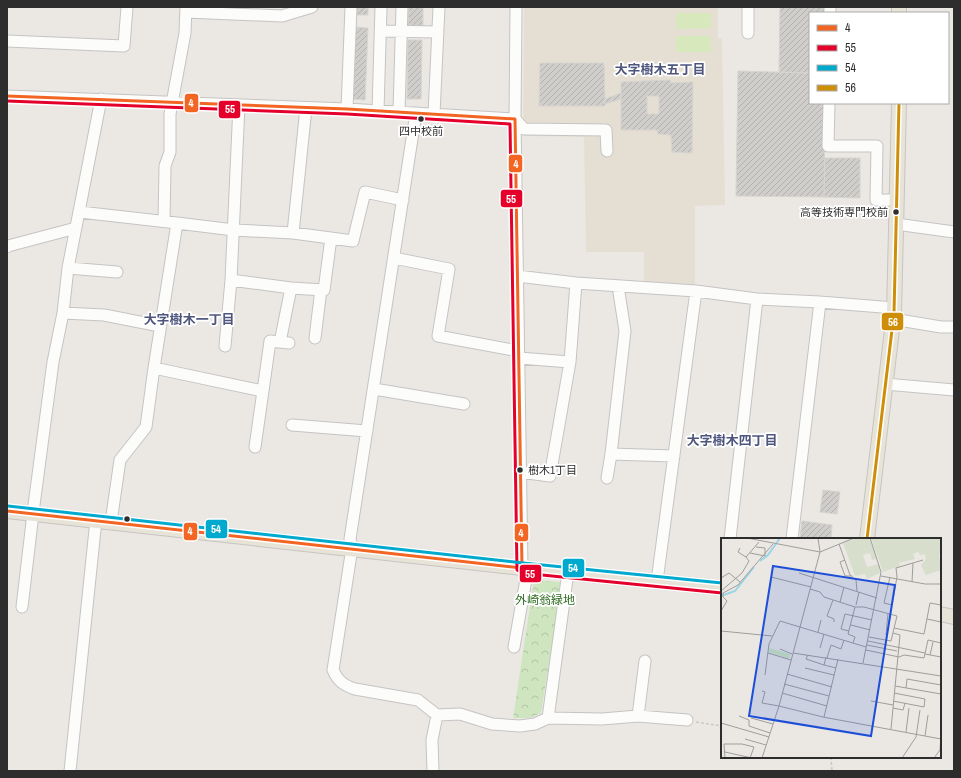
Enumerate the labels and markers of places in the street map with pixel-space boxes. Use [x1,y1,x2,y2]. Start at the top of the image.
marker: 四中校前 [416,114,426,124]
place label: 四中校前 [399,124,443,138]
place label: 高等技術専門校前 [800,205,888,219]
marker: 高等技術専門校前 [891,207,901,217]
place label: 樹木1丁目 [528,463,577,477]
marker: 樹木1丁目 [515,465,525,475]
unlabelled marker [122,514,132,524]

